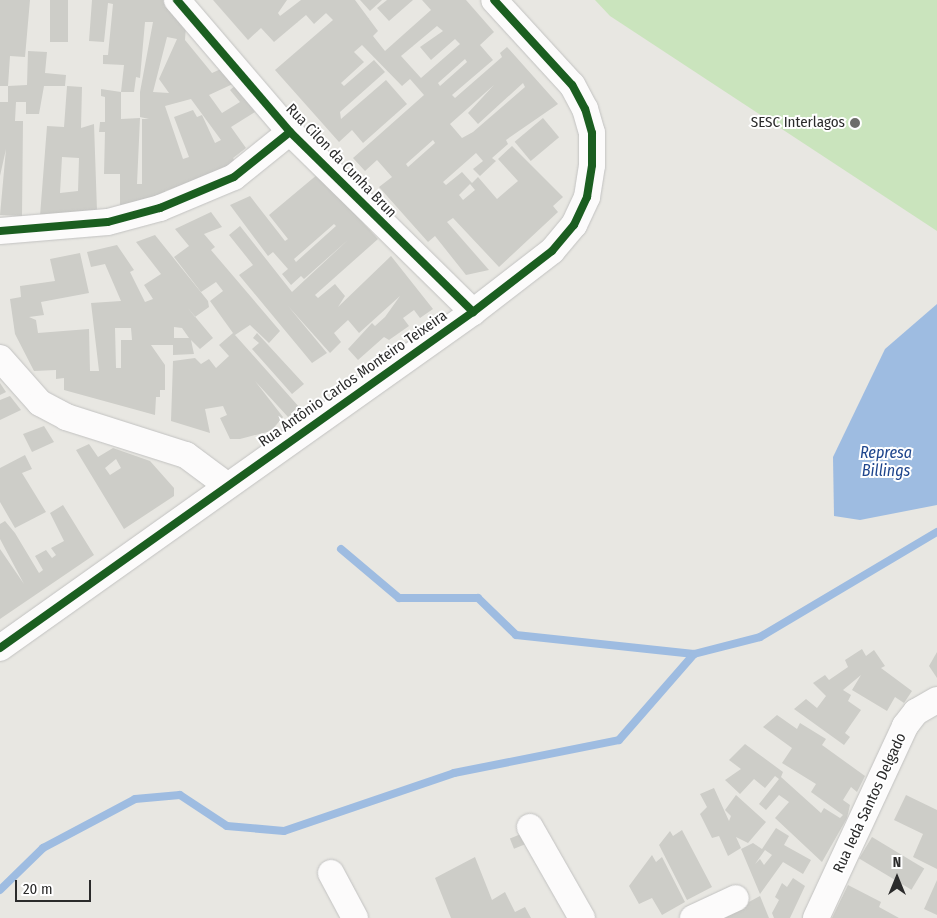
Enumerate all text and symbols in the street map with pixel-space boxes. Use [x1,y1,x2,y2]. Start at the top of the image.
street label: Rua Cilon da Cunha Brun [282,100,400,222]
place label: SESC Interlagos [751,114,845,132]
marker: SESC Interlagos [849,117,861,129]
street label: Rua Antônio Carlos Monteiro Teixeira [255,307,451,451]
water label: Represa Billings [860,443,912,481]
street label: Rua Ieda Santos Delgado [830,730,910,876]
north arrow [872,853,922,903]
text: N [893,854,901,871]
scale bar [18,870,94,902]
text: 20 m [23,880,53,898]

